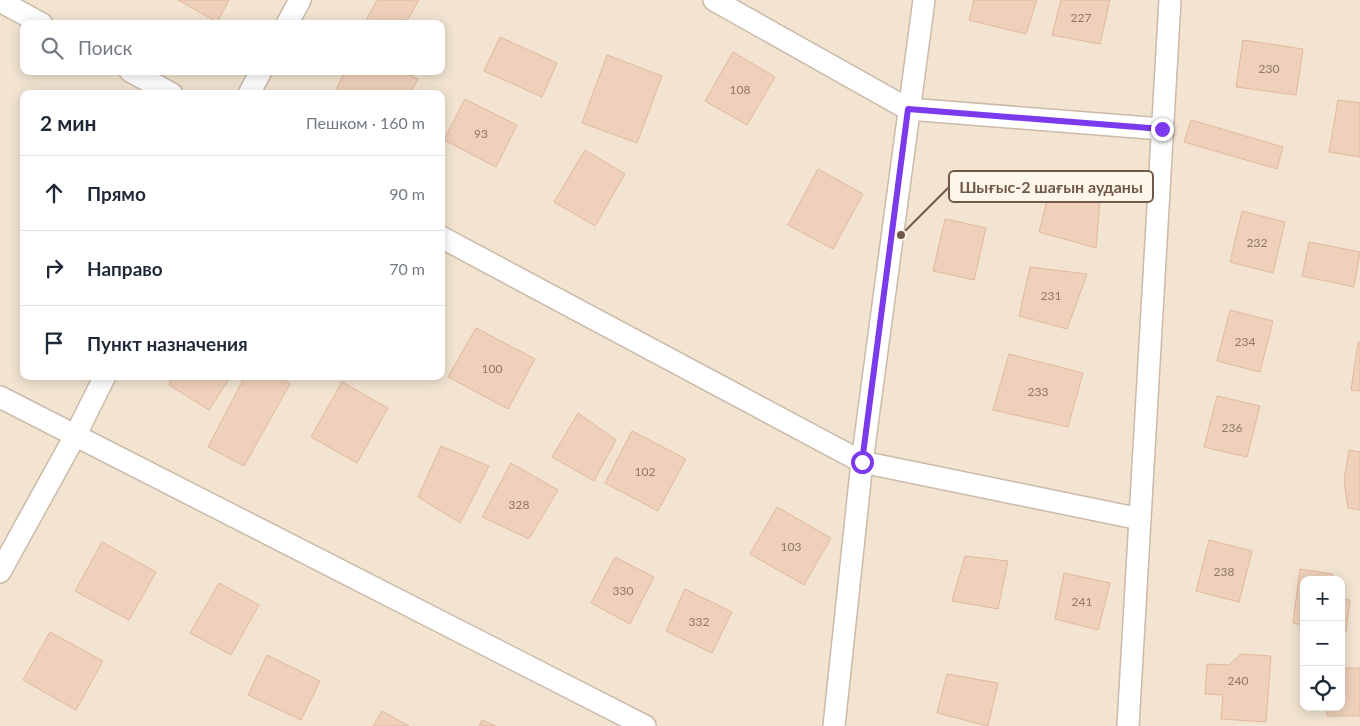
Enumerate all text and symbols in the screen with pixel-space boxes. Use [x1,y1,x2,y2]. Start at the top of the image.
house number: 227 [1071,10,1091,25]
search box [20,20,445,75]
icon: search [38,34,66,62]
text: Поиск [78,36,132,59]
house number: 230 [1259,61,1279,76]
house number: 108 [730,82,750,97]
text: 2 мин [40,110,97,135]
text: Пешком · 160 m [306,113,425,132]
route end [1151,118,1174,141]
house number: 93 [474,126,488,141]
callout: Шығыс-2 шағын ауданы [949,171,1153,202]
text: Шығыс-2 шағын ауданы [959,177,1143,196]
icon: ahead [40,179,68,207]
text: Прямо [87,182,146,205]
text: 90 m [389,184,425,203]
house number: 232 [1247,235,1267,250]
icon: right [40,254,68,282]
text: Направо [87,257,163,280]
text: 70 m [389,259,425,278]
house number: 231 [1041,288,1061,303]
icon: arrive [40,329,68,357]
text: Пункт назначения [87,332,248,355]
house number: 234 [1235,334,1255,349]
house number: 100 [482,361,502,376]
house number: 233 [1028,384,1048,399]
house number: 236 [1222,420,1242,435]
route start [851,451,874,474]
house number: 102 [635,464,655,479]
house number: 328 [509,497,529,512]
house number: 103 [781,539,801,554]
house number: 238 [1214,564,1234,579]
map controls [1300,576,1345,711]
button: + [1300,576,1345,621]
house number: 330 [613,583,633,598]
house number: 241 [1072,594,1092,609]
house number: 332 [689,614,709,629]
button: − [1300,621,1345,666]
button: locate [1300,666,1345,711]
house number: 240 [1228,673,1248,688]

